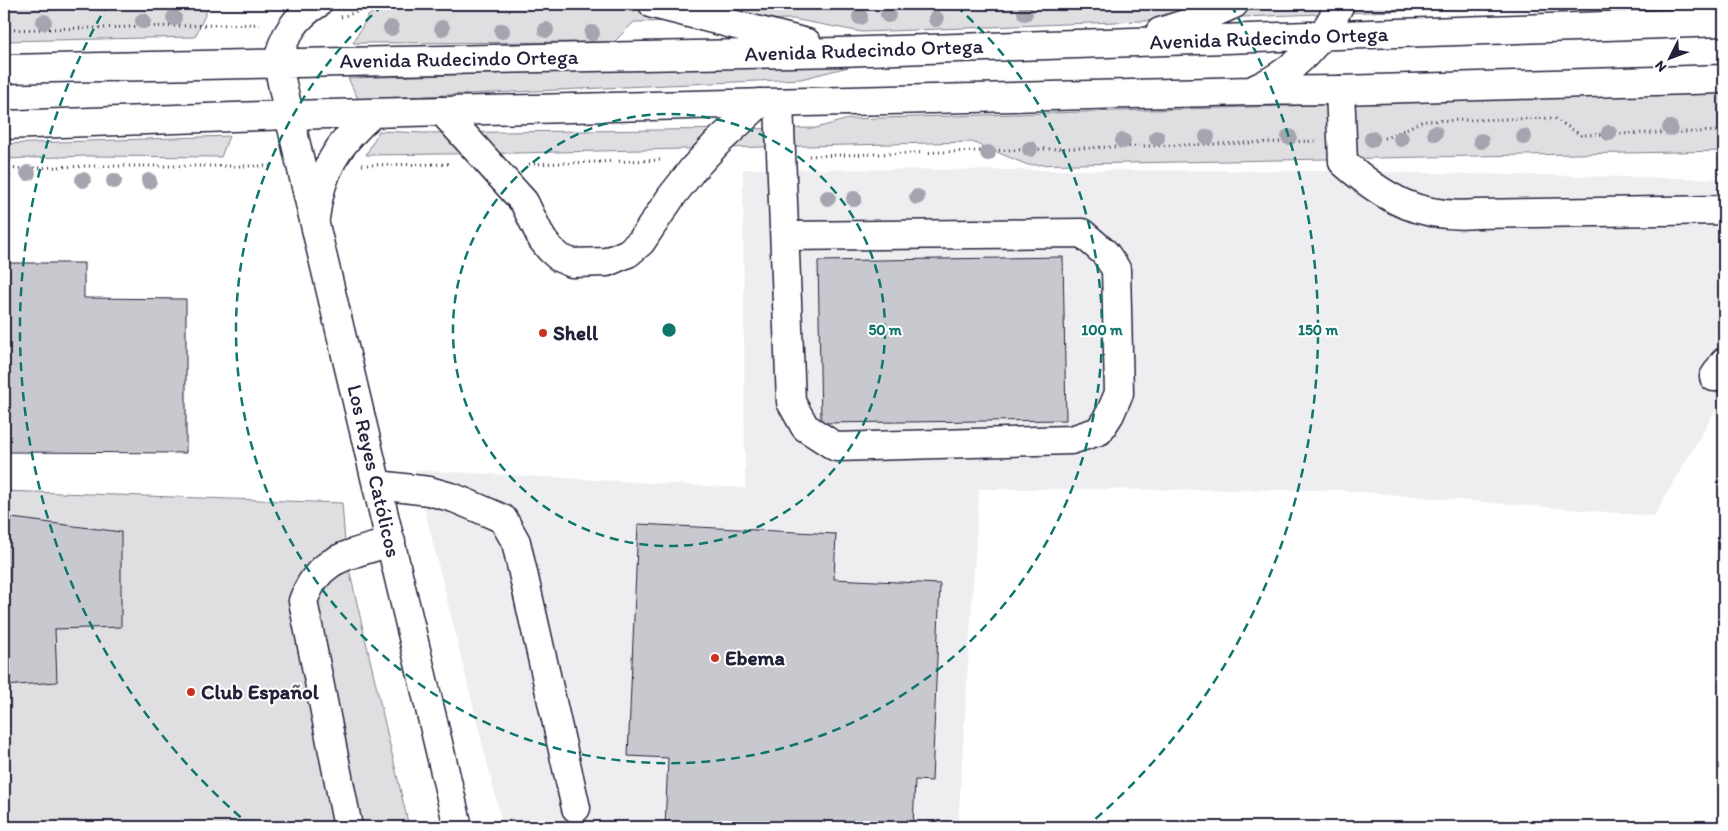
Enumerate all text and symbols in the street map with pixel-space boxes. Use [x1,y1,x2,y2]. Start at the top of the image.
street label: Avenida Rudecindo Ortega [1149,21,1389,54]
north arrow [1646,32,1696,82]
street label: Avenida Rudecindo Ortega [744,33,984,66]
street label: Avenida Rudecindo Ortega [339,44,579,73]
text: N [1651,57,1670,76]
place label: Shell [553,320,599,345]
centre of rings [660,321,678,339]
text: 50 m [868,321,902,339]
text: 100 m [1081,321,1123,339]
text: 150 m [1298,321,1338,339]
marker: Shell [537,327,549,339]
street label: Los Reyes Católicos [342,382,407,560]
place label: Ebema [725,645,785,670]
marker: Ebema [709,652,721,664]
place label: Club Español [201,679,320,705]
marker: Club Español [185,686,197,698]

